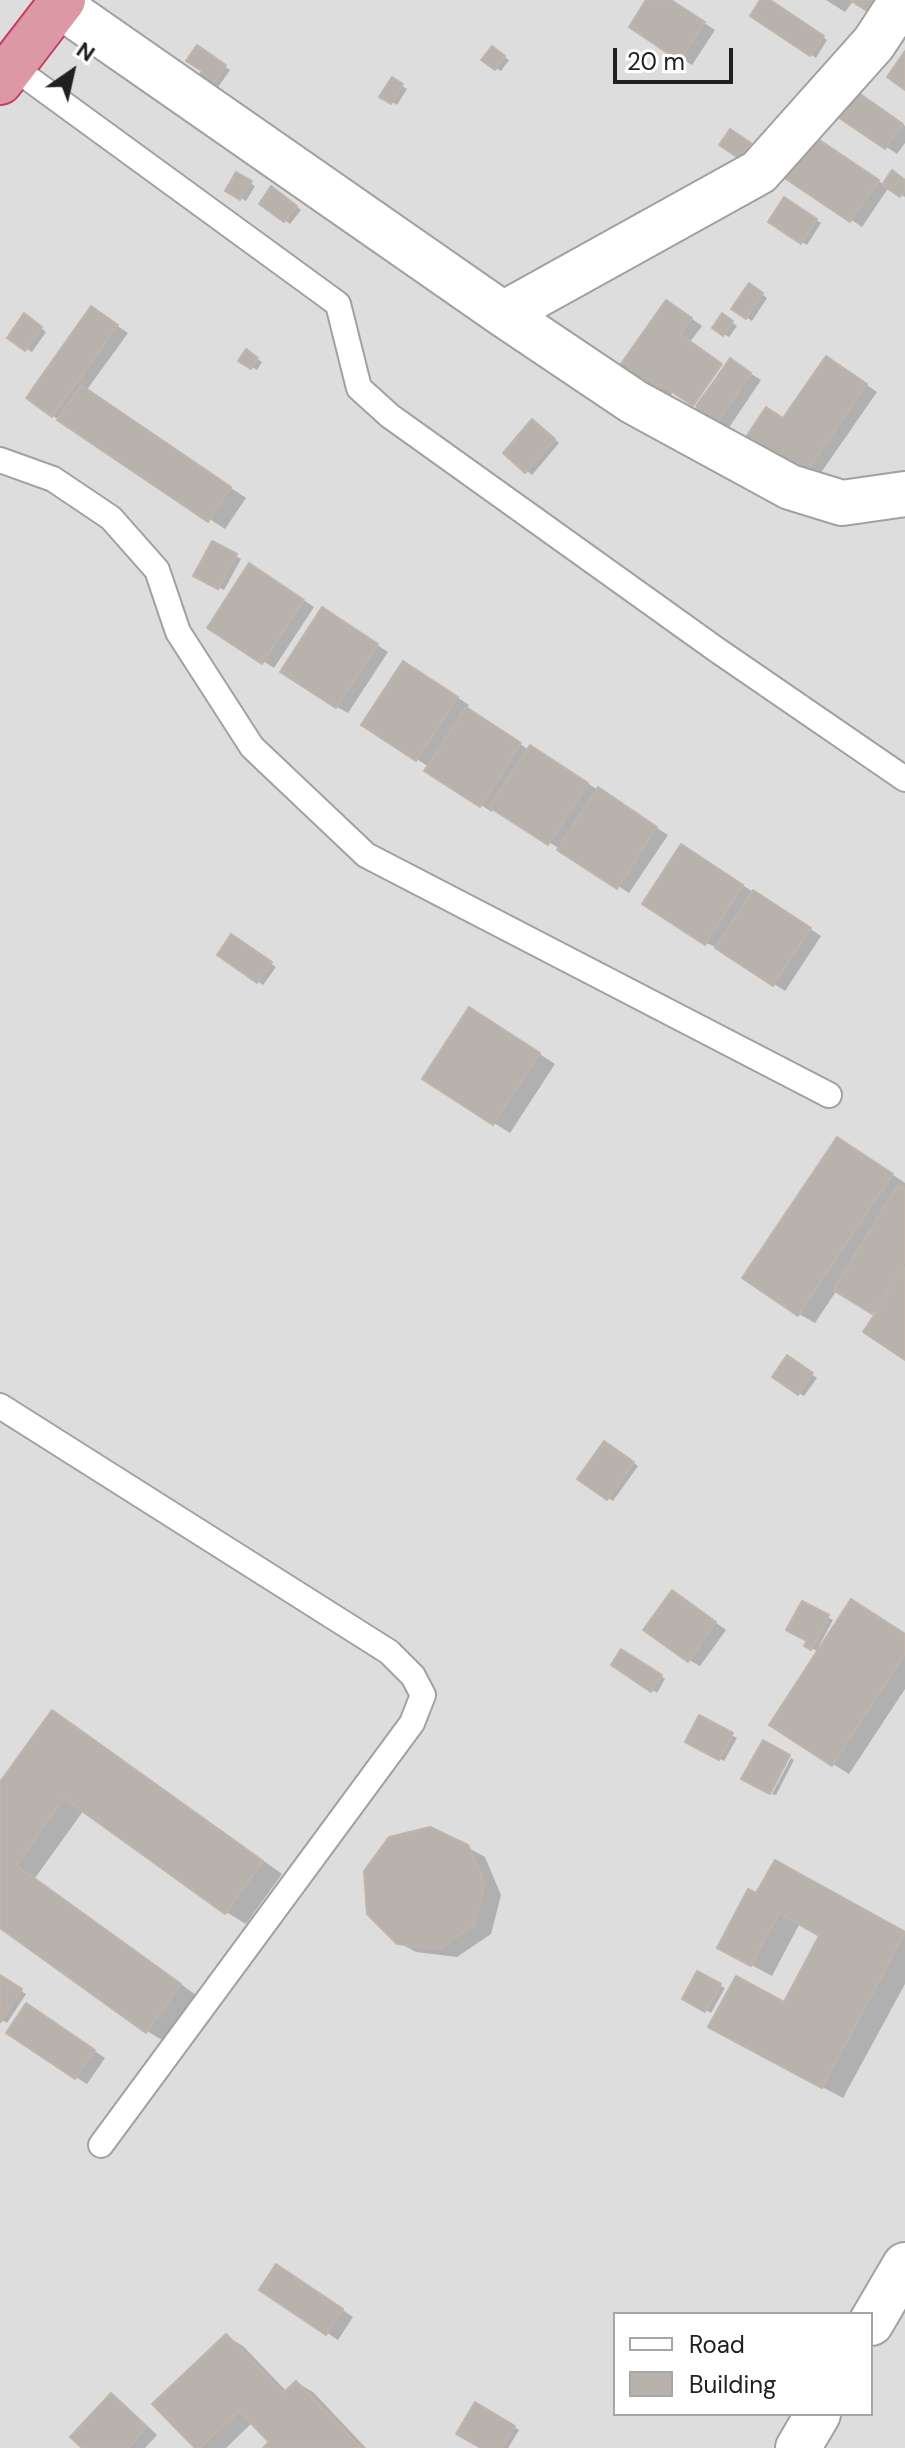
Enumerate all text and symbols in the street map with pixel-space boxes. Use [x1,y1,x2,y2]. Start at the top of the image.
north arrow [32,32,112,112]
scale bar [617,32,737,82]
text: N [71,35,100,68]
text: 20 m [627,46,685,77]
legend [613,2312,873,2416]
text: Road [689,2329,745,2360]
text: Building [689,2369,776,2400]

